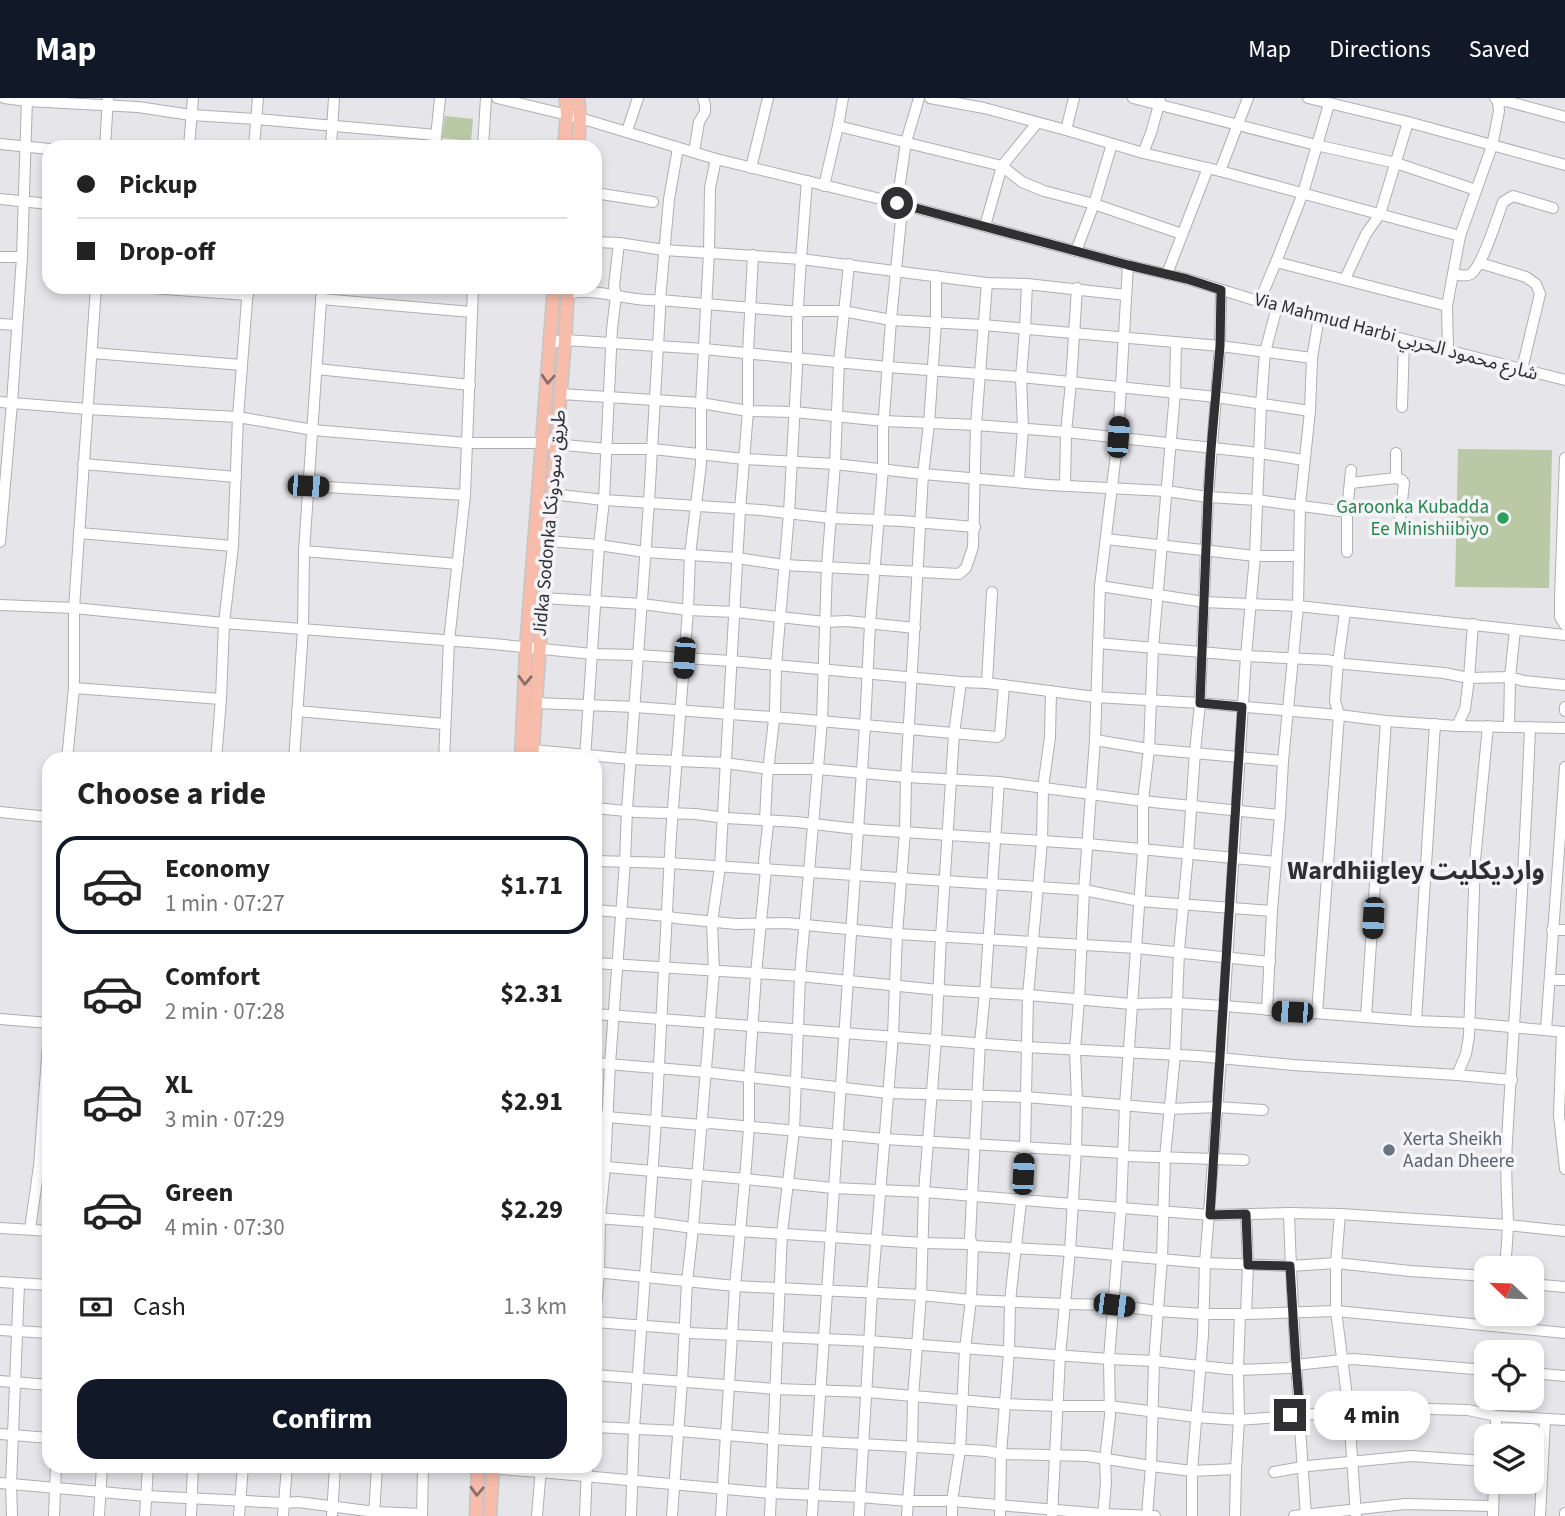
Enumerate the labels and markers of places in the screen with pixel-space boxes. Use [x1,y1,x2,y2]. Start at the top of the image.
place label: Garoonka Kubadda Ee Minishiibiyo [1336,494,1489,543]
marker: Garoonka Kubadda Ee Minishiibiyo [1495,510,1511,526]
place label: Xerta Sheikh Aadan Dheere [1403,1126,1514,1175]
marker: Xerta Sheikh Aadan Dheere [1381,1142,1397,1158]

